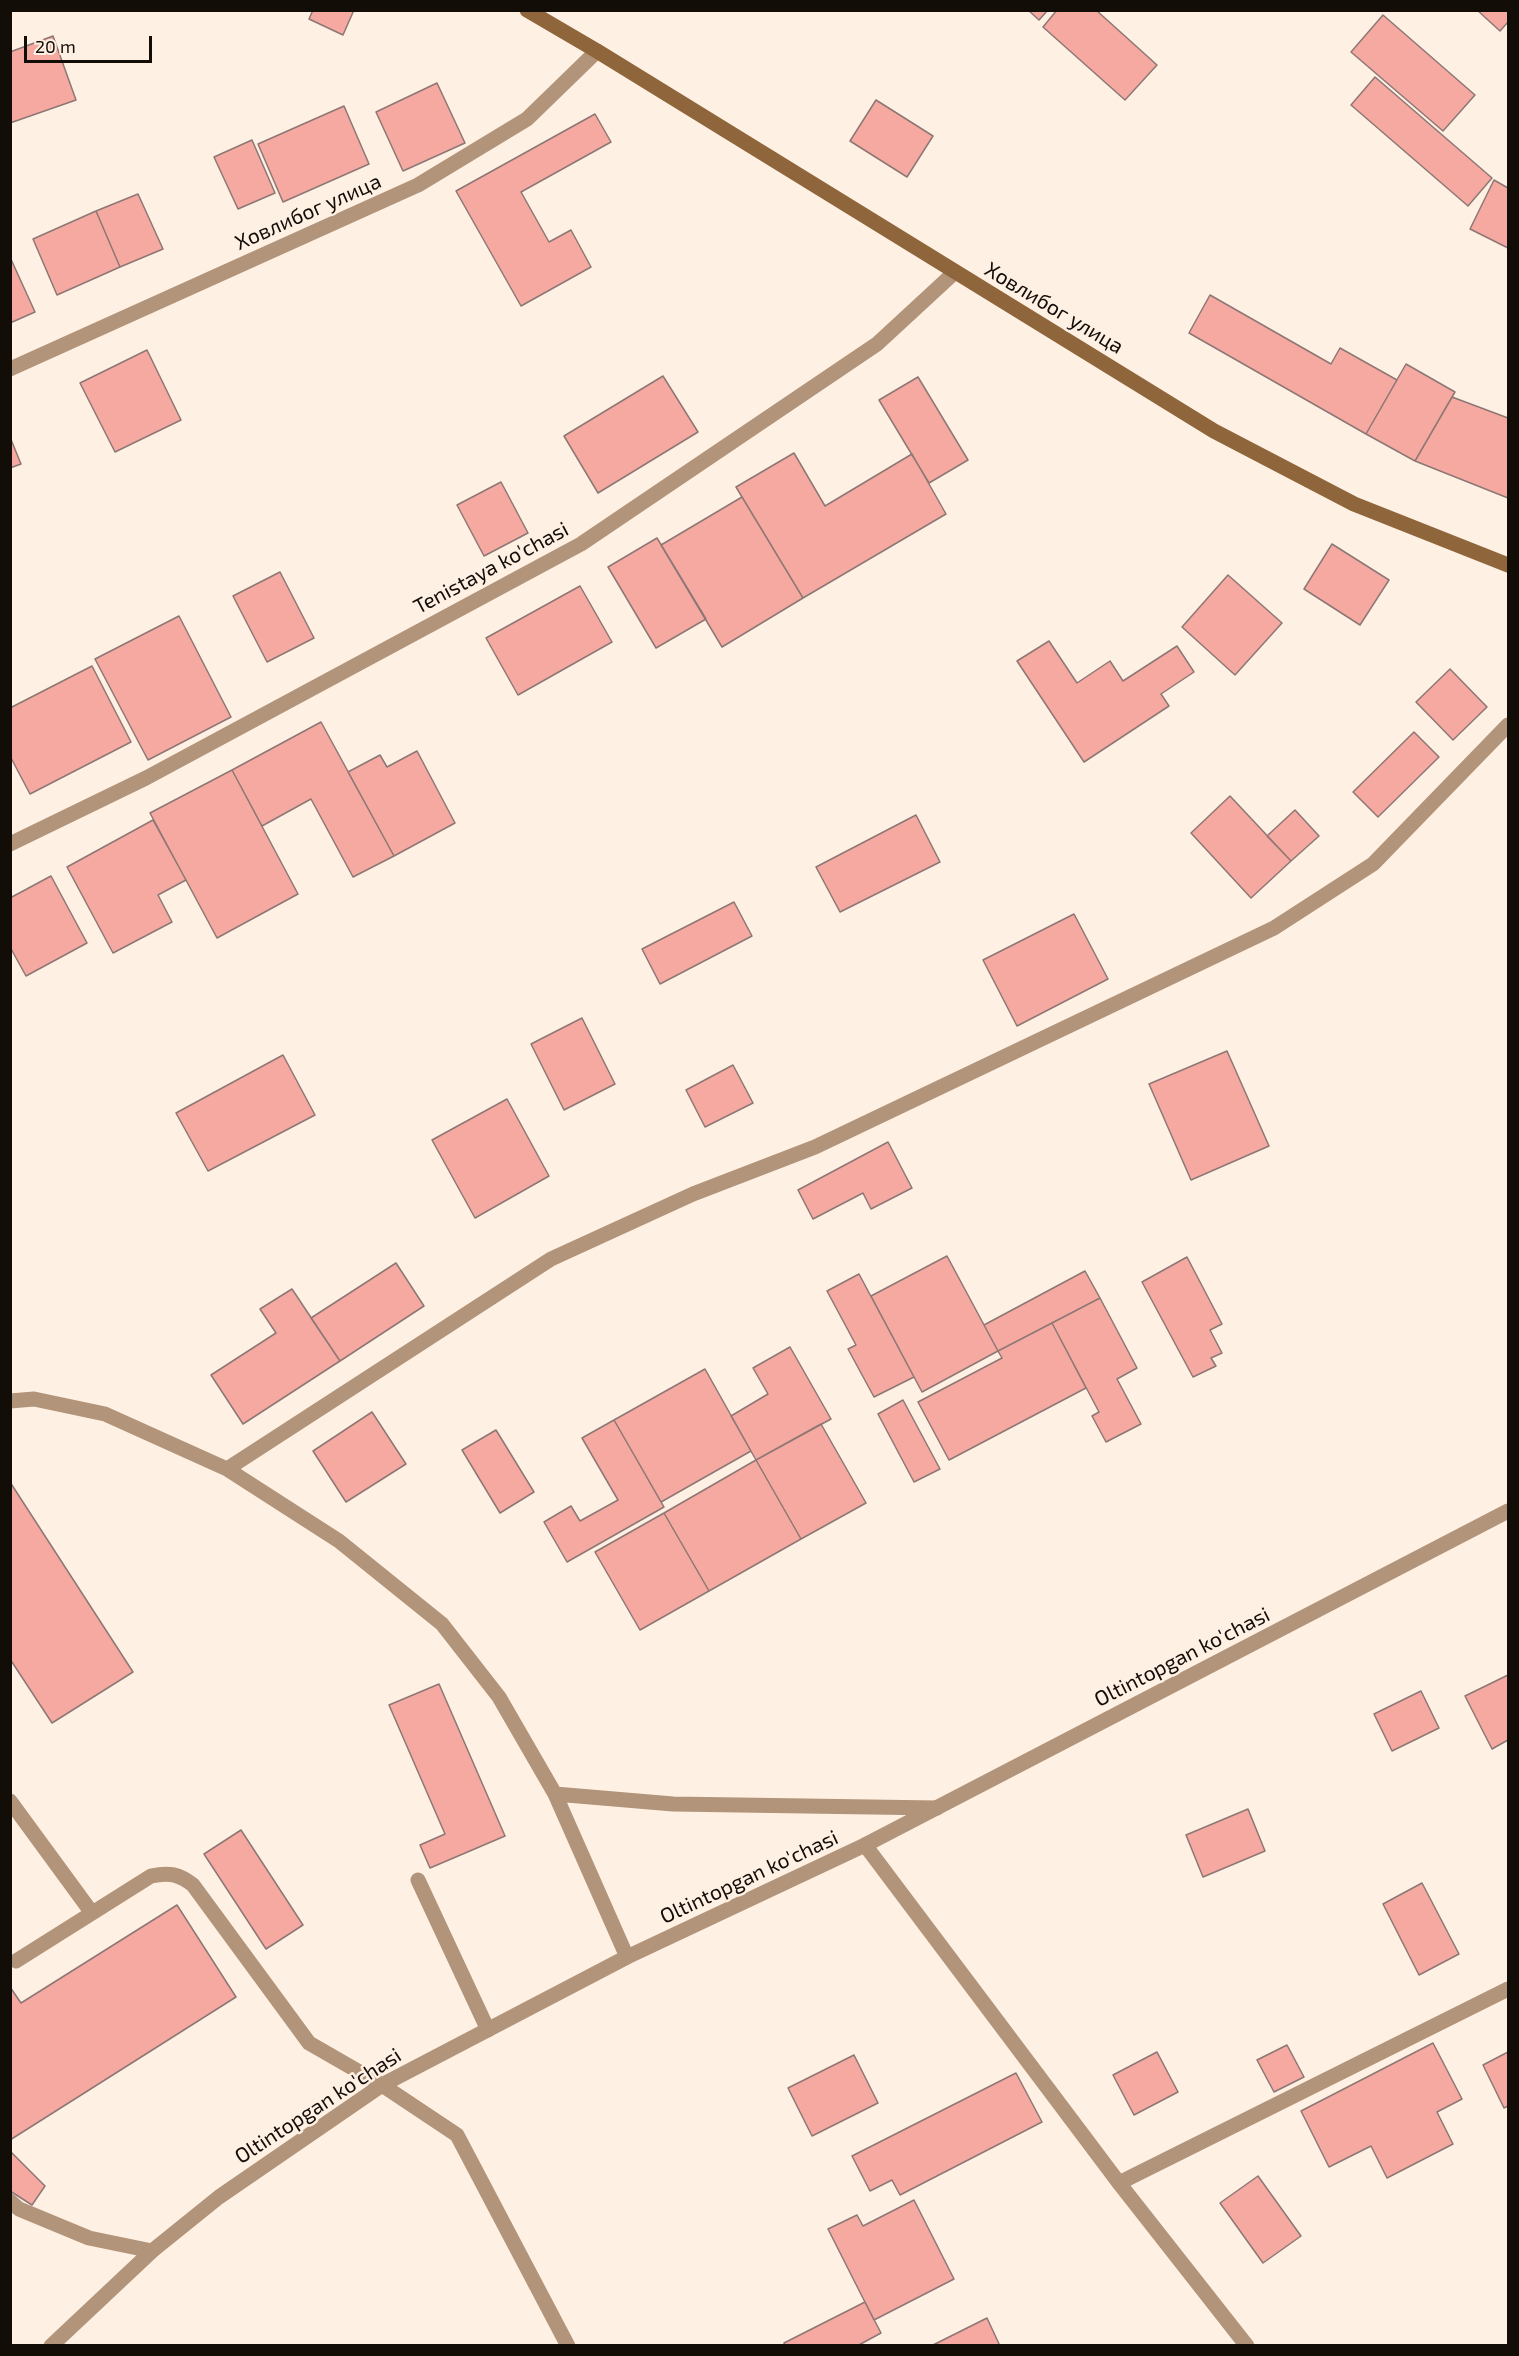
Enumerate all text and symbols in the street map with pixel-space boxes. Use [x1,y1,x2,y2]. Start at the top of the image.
scale bar [27,24,154,62]
text: 20 m [35,35,76,57]
street label: Ховлибог улица [231,168,385,256]
street label: Ховлибог улица [980,257,1128,359]
street label: Tenistaya ko'chasi [409,517,573,619]
street label: Oltintopgan ko'chasi [1090,1602,1274,1712]
street label: Oltintopgan ko'chasi [656,1825,842,1929]
street label: Oltintopgan ko'chasi [230,2043,406,2169]

